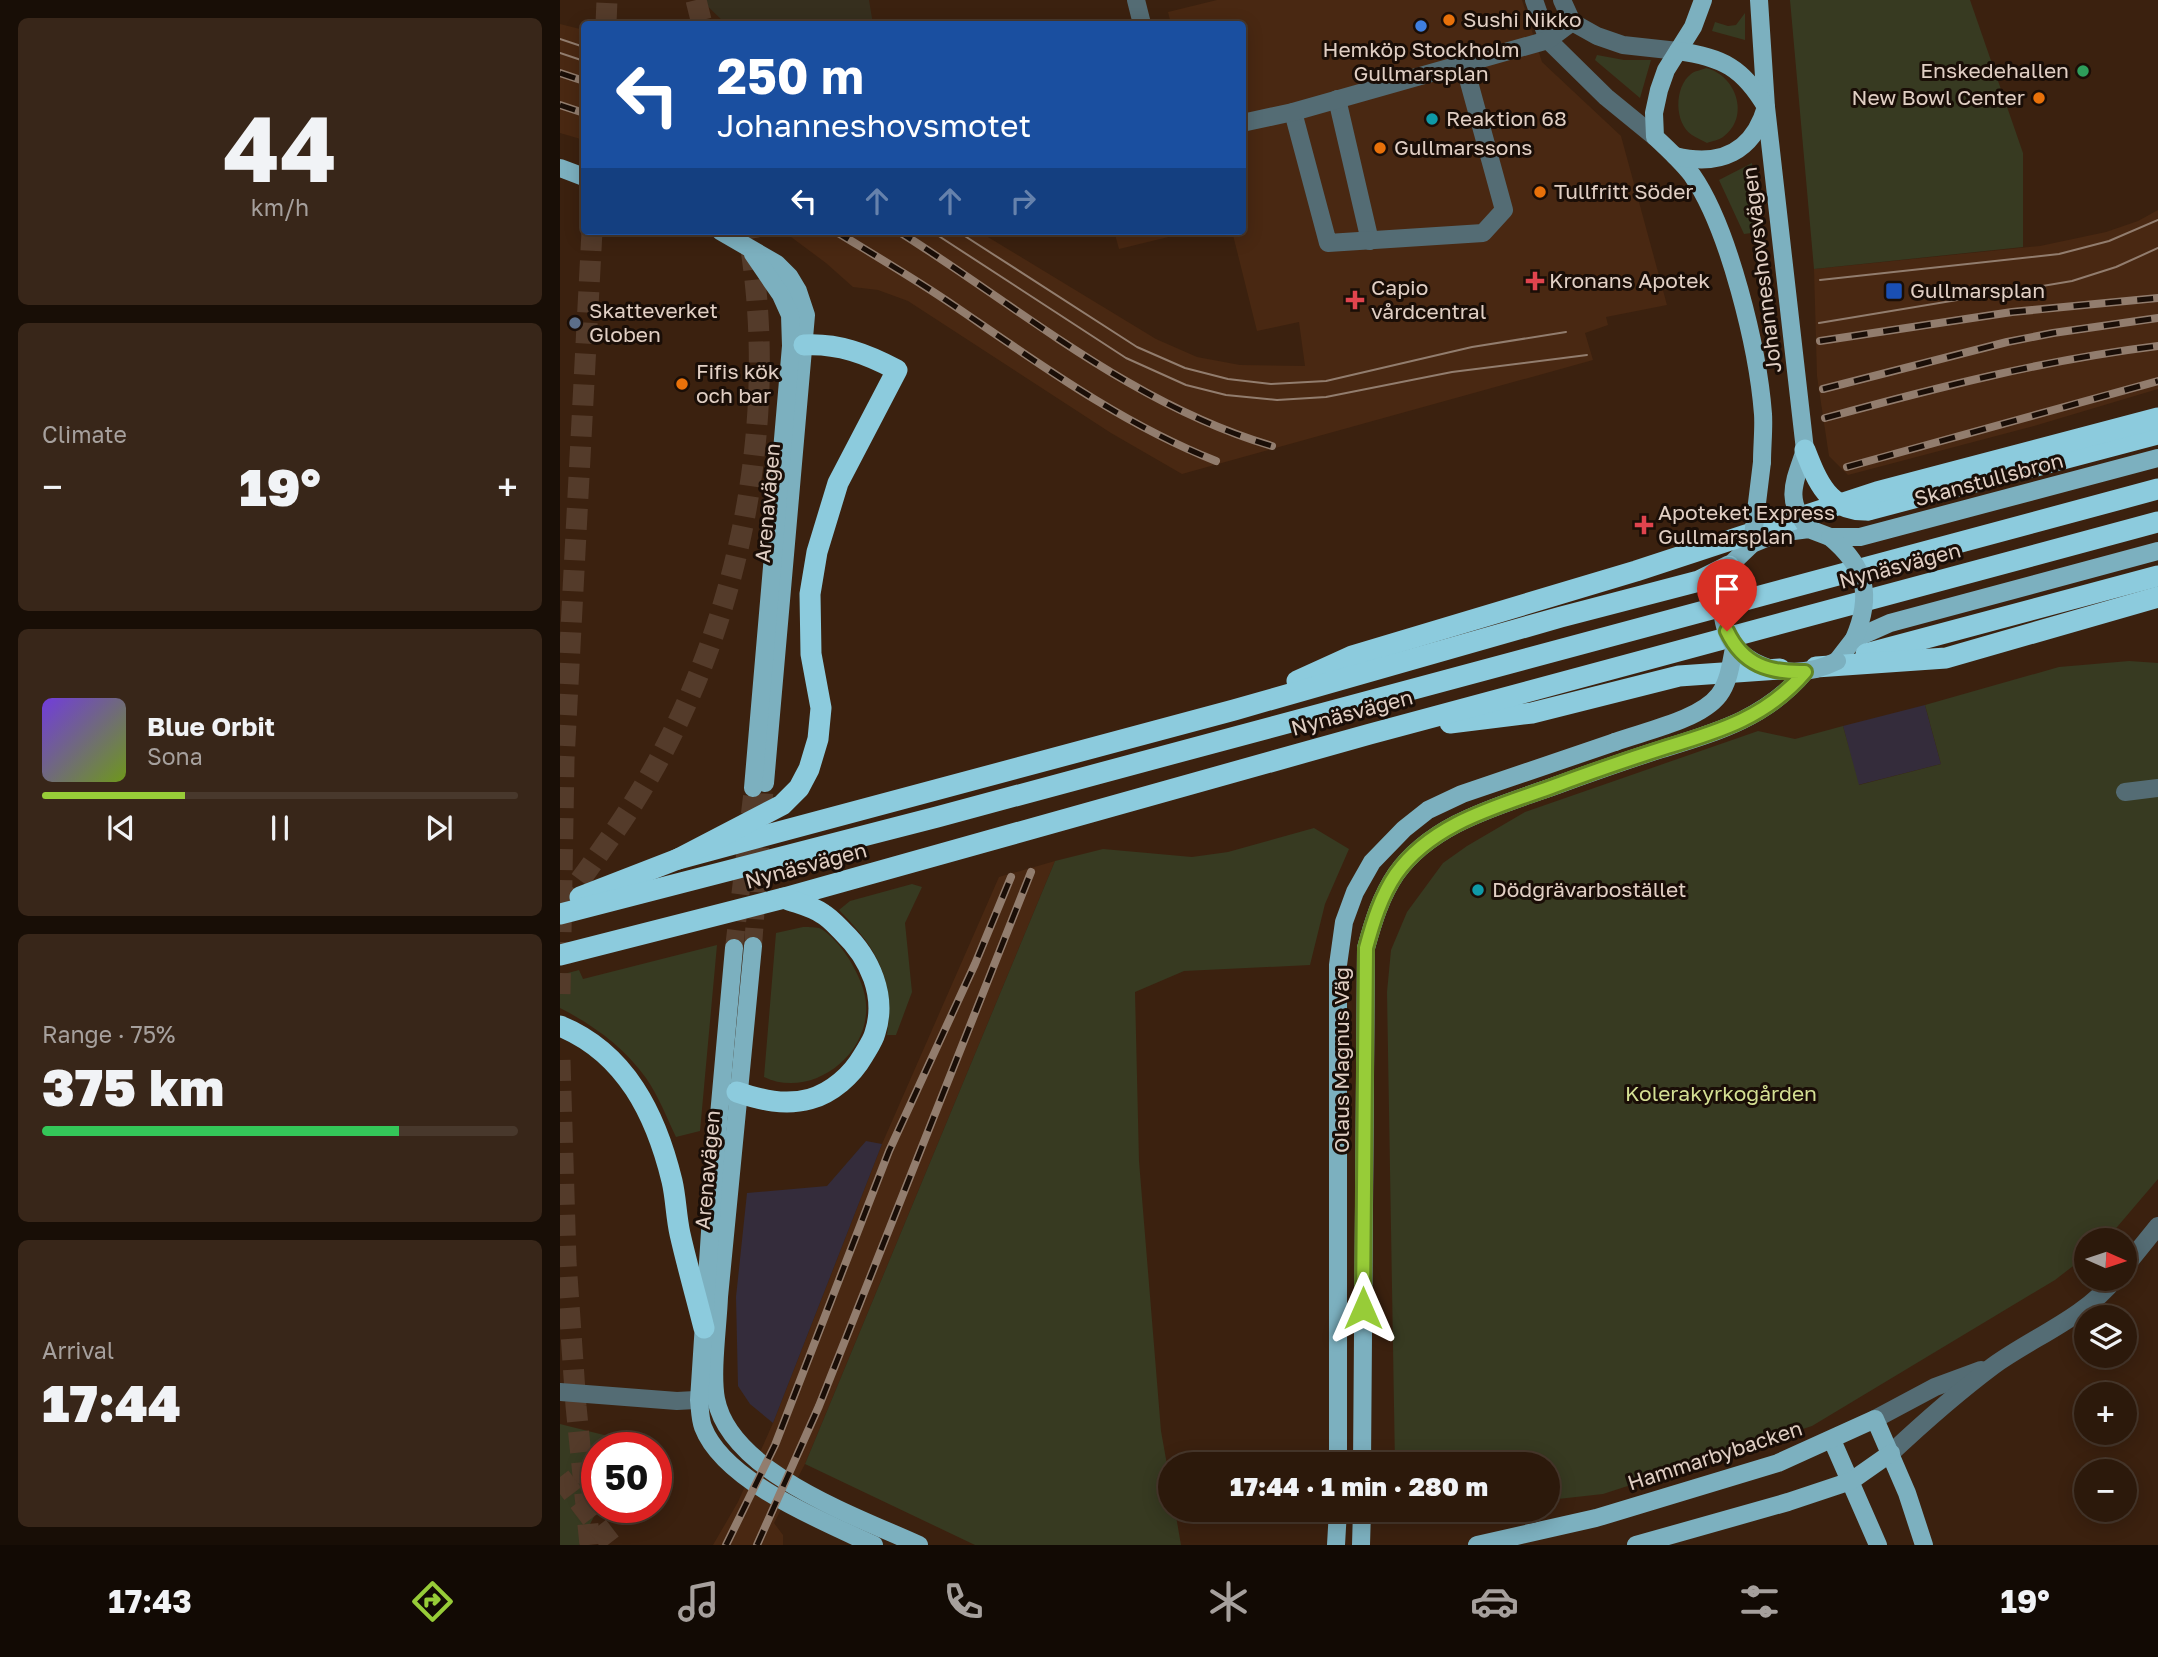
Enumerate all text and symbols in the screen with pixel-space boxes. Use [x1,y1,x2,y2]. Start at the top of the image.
place label: Sushi Nikko [1463,6,1582,32]
marker: Sushi Nikko [1441,12,1457,28]
marker: Hemköp Stockholm Gullmarsplan [1413,18,1429,34]
place label: Hemköp Stockholm Gullmarsplan [1322,36,1520,86]
text: 250 m [717,46,864,105]
icon: left [602,49,693,140]
place label: Enskedehallen [1920,57,2069,83]
marker: Enskedehallen [2075,63,2091,79]
place label: New Bowl Center [1851,84,2025,110]
marker: New Bowl Center [2031,90,2047,106]
text: 44 [223,93,337,202]
place label: Reaktion 68 [1446,105,1567,131]
text: Johanneshovsmotet [717,106,1031,144]
marker: Reaktion 68 [1424,111,1440,127]
place label: Gullmarssons [1394,134,1533,160]
marker: Gullmarssons [1372,140,1388,156]
street label: Johanneshovsvägen [1735,166,1787,375]
place label: Tullfritt Söder [1554,178,1694,204]
icon: left [785,182,823,220]
icon: ahead [858,182,896,220]
icon: ahead [931,182,969,220]
icon: right [1004,182,1042,220]
marker: Tullfritt Söder [1532,184,1548,200]
text: km/h [251,193,309,221]
place label: Kronans Apotek [1549,267,1710,293]
marker: Kronans Apotek [1527,273,1543,289]
place label: Capio vårdcentral [1371,274,1486,324]
place label: Gullmarsplan [1910,277,2045,303]
marker: Gullmarsplan [1884,281,1904,301]
marker: Capio vårdcentral [1345,290,1365,310]
place label: Skatteverket Globen [589,297,718,347]
marker: Skatteverket Globen [567,315,583,331]
place label: Fifis kök och bar [696,358,780,408]
marker: Fifis kök och bar [674,376,690,392]
text: Climate [42,420,127,448]
street label: Arenavägen [749,442,785,564]
street label: Skanstullsbron [1911,447,2066,511]
text: 19° [239,455,321,517]
text: − [42,464,63,509]
text: + [497,464,518,509]
place label: Apoteket Express Gullmarsplan [1658,499,1835,549]
marker: Apoteket Express Gullmarsplan [1636,517,1652,533]
street label: Nynäsvägen [1836,536,1963,594]
pin [1697,559,1757,631]
icon: arrive [1708,570,1746,608]
street label: Nynäsvägen [1288,683,1415,741]
text: Blue Orbit [147,711,275,742]
text: Sona [147,742,203,770]
icon: previous [102,809,140,847]
icon: pause [261,809,299,847]
icon: next [420,809,458,847]
street label: Nynäsvägen [742,836,869,894]
place label: Dödgrävarbostället [1492,876,1686,902]
marker: Dödgrävarbostället [1470,882,1486,898]
street label: Olaus Magnus Väg [1328,967,1354,1153]
text: Range · 75% [42,1020,175,1048]
text: 375 km [42,1055,224,1117]
park label: Kolerakyrkogården [1625,1080,1817,1106]
street label: Arenavägen [689,1109,725,1231]
north arrow [2074,1228,2137,1292]
map controls [2074,1228,2137,1522]
position arrow [1326,1271,1400,1345]
button: layers [2074,1305,2137,1368]
text: Arrival [42,1336,114,1364]
text: 17:44 [42,1371,181,1433]
button: + [2074,1382,2137,1445]
street label: Hammarbybacken [1624,1415,1805,1496]
speed limit sign: 50 [581,1432,672,1523]
button: − [2074,1459,2137,1522]
text: 17:44 · 1 min · 280 m [1230,1471,1488,1502]
icon: directions [408,1577,457,1626]
icon: music [674,1577,723,1626]
icon: phone [939,1577,988,1626]
icon: climate [1204,1577,1253,1626]
icon: car [1470,1577,1519,1626]
icon: filters [1735,1577,1784,1626]
text: 17:43 [108,1582,192,1620]
text: 19° [2001,1582,2050,1620]

